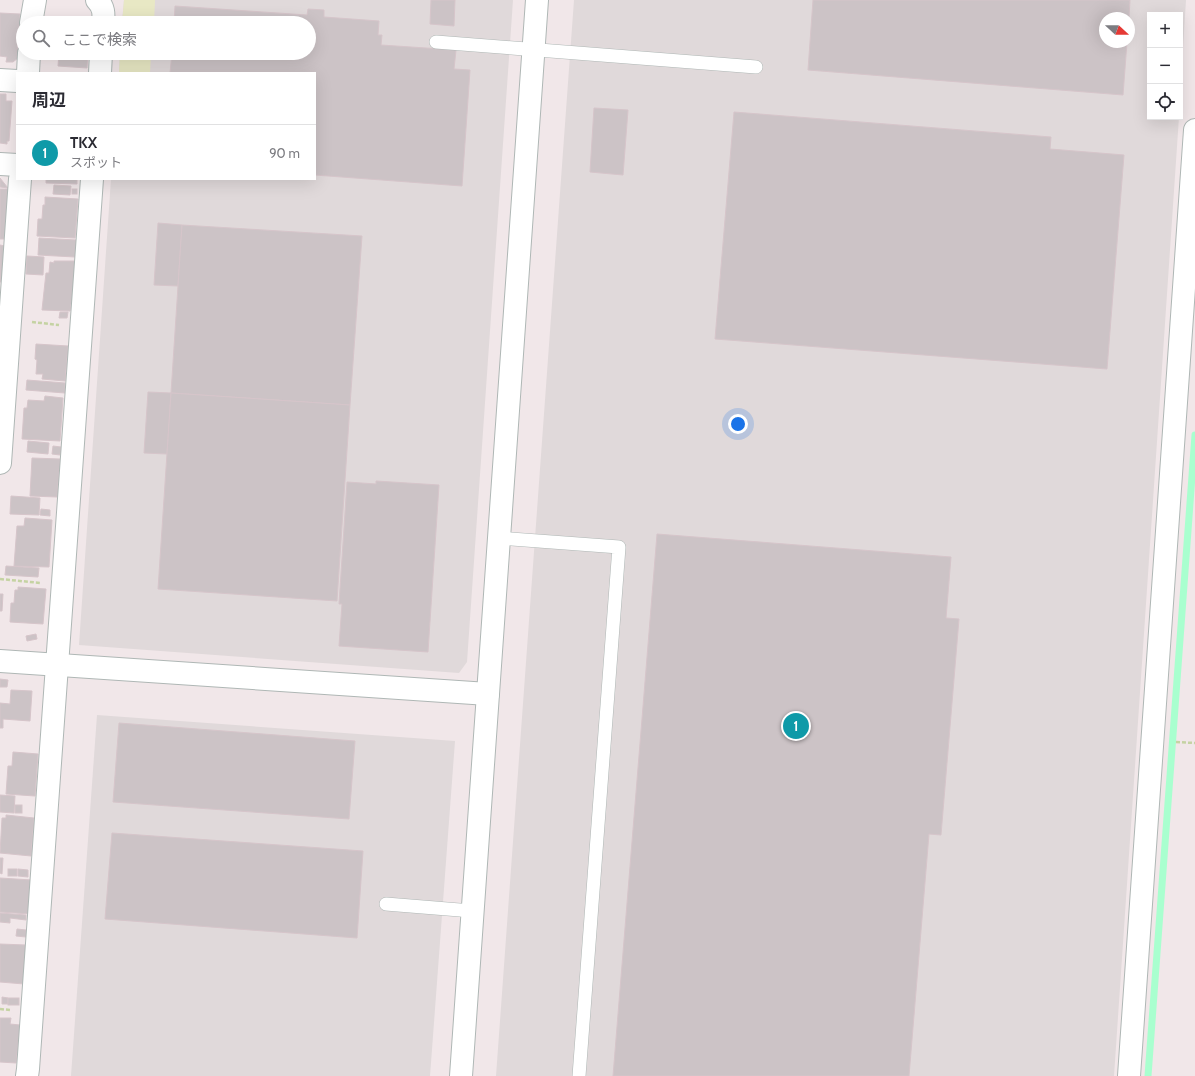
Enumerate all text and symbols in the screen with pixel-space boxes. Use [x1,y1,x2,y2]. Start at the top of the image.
north arrow [1099,12,1135,48]
map controls [1147,12,1183,120]
button: + [1147,12,1183,48]
search box [16,16,316,60]
icon: search [30,27,52,49]
text: ここで検索 [62,31,137,49]
button: − [1147,48,1183,84]
button: locate [1147,84,1183,120]
text: 周辺 [32,90,66,110]
text: TKX [70,134,97,152]
text: 1 [43,145,47,161]
text: 90 m [269,145,300,161]
text: スポット [70,154,122,170]
your location [728,414,748,434]
pin: 1 [783,711,809,741]

